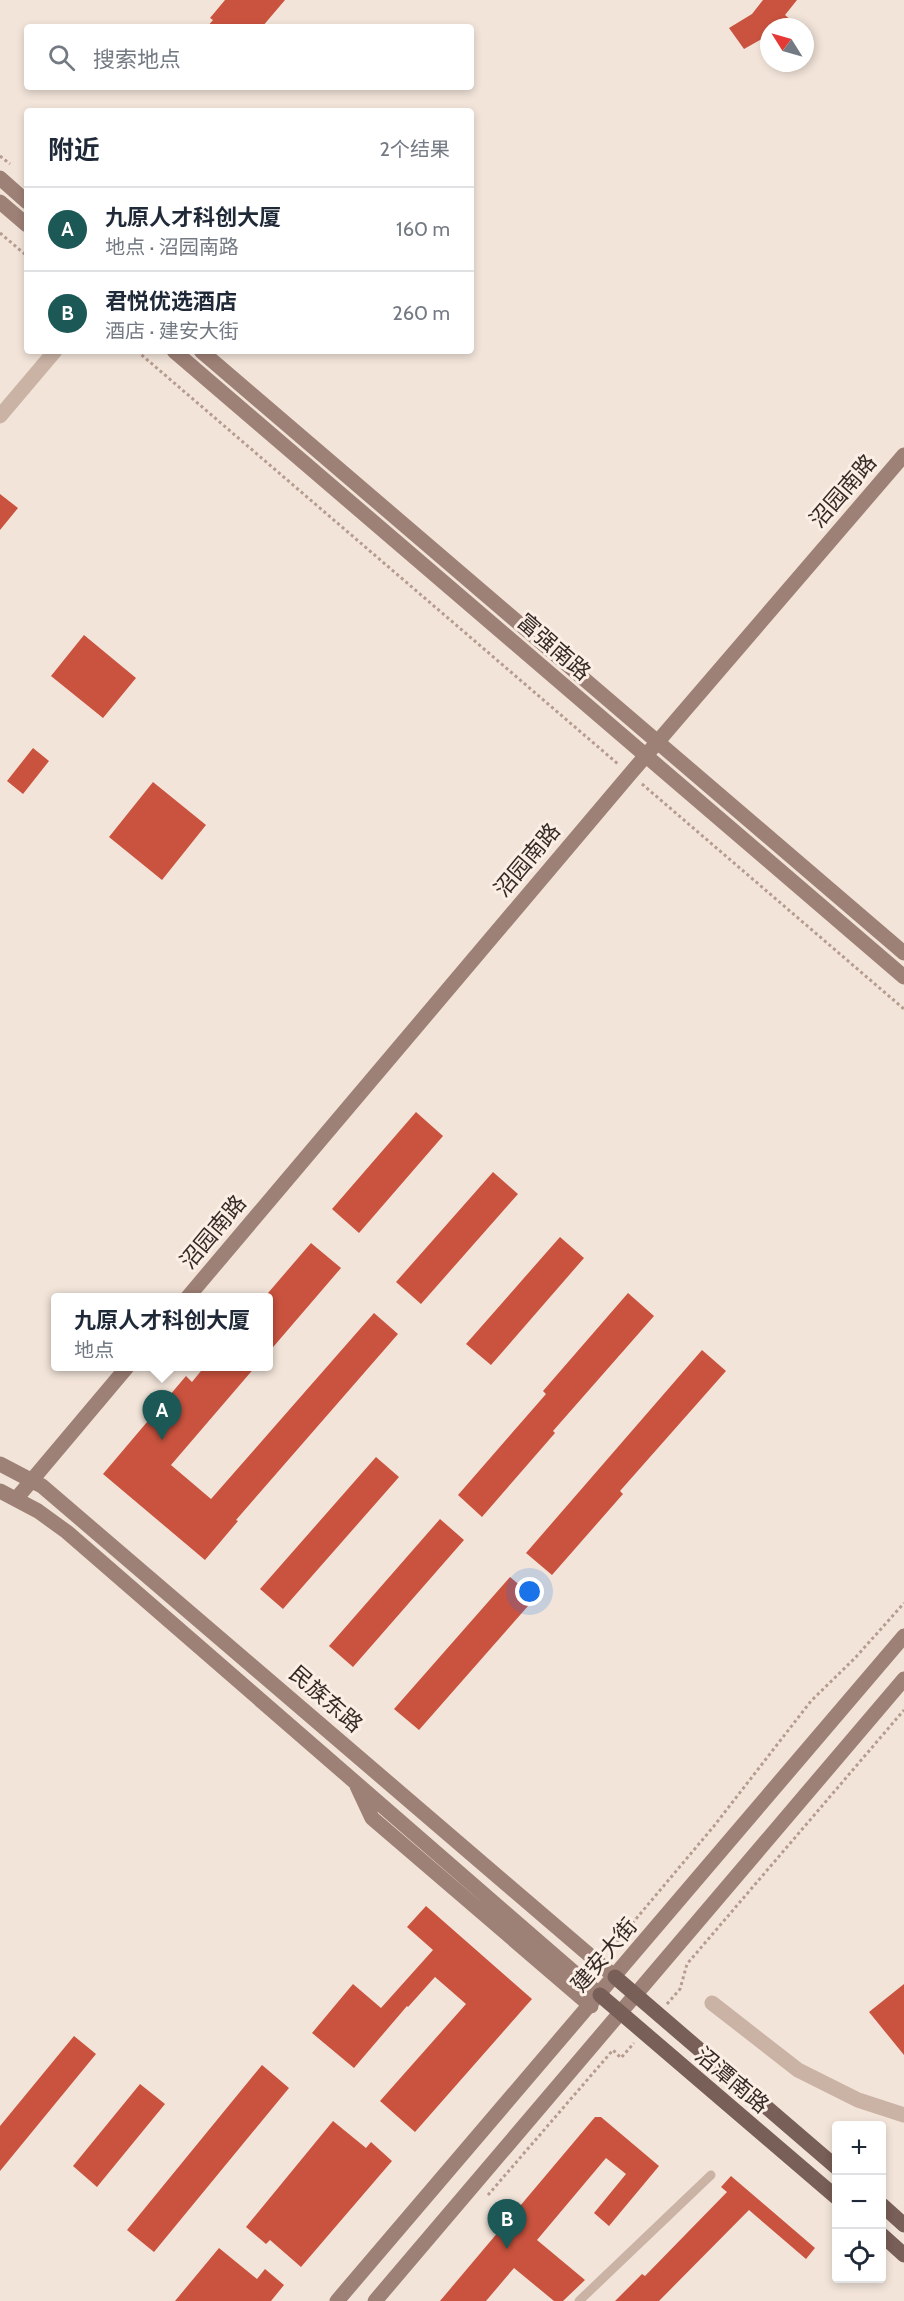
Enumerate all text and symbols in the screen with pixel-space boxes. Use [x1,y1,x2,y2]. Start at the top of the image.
north arrow [760,18,814,72]
search box [24,24,474,90]
icon: search [45,41,78,74]
text: 搜索地点 [93,46,181,73]
text: 附近 [48,134,100,166]
text: 2个结果 [380,137,450,161]
text: 九原人才科创大厦 [105,204,281,231]
text: A [61,217,74,241]
text: 160 m [396,217,450,241]
text: 地点 · 沼园南路 [105,235,239,259]
text: 君悦优选酒店 [105,288,237,315]
text: B [61,301,74,325]
text: 260 m [392,301,450,325]
text: 酒店 · 建安大街 [105,319,239,343]
street label: 沼园南路 [804,449,882,533]
street label: 富强南路 [512,608,596,686]
street label: 沼园南路 [488,818,566,902]
street label: 沼园南路 [174,1190,252,1274]
popup [51,1293,273,1371]
text: 九原人才科创大厦 [74,1307,250,1334]
text: 地点 [74,1338,114,1362]
pin: A [142,1390,182,1440]
your location [515,1577,544,1606]
street label: 民族东路 [284,1660,368,1738]
street label: 建安大街 [565,1913,643,1997]
street label: 沼潭南路 [690,2041,774,2119]
map controls [832,2121,886,2283]
button: + [832,2121,886,2175]
button: − [832,2175,886,2229]
pin: B [488,2200,526,2249]
button: locate [832,2229,886,2283]

